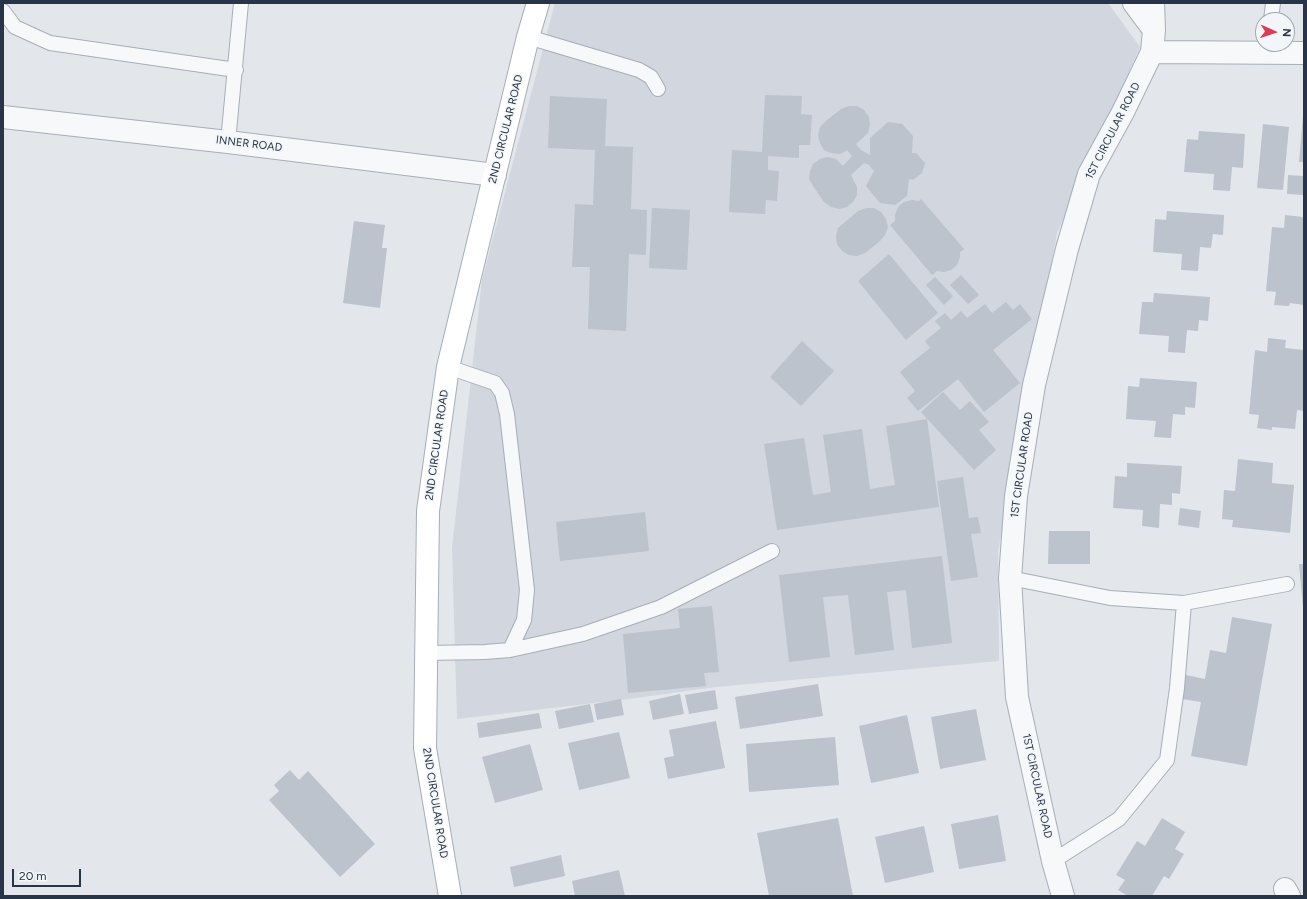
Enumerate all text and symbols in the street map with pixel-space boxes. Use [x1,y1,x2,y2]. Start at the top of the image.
north arrow [1255,12,1295,52]
text: N [1280,28,1293,37]
street label: 2ND CIRCULAR ROAD [486,73,526,185]
street label: 1ST CIRCULAR ROAD [1083,80,1143,182]
street label: INNER ROAD [215,133,283,155]
street label: 2ND CIRCULAR ROAD [423,389,451,501]
street label: 1ST CIRCULAR ROAD [1008,411,1036,519]
street label: 1ST CIRCULAR ROAD [1019,732,1055,840]
street label: 2ND CIRCULAR ROAD [420,747,450,859]
scale bar [14,861,83,887]
text: 20 m [19,869,47,883]

